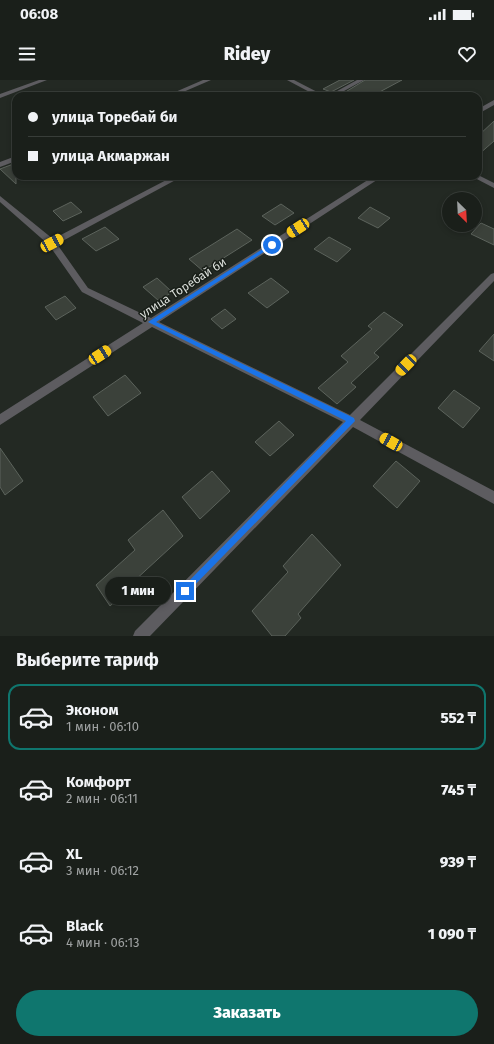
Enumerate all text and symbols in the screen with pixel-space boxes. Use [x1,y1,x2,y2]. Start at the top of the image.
text: 06:08 [20,5,58,23]
icon: menu [16,43,38,65]
text: Ridey [224,43,270,65]
icon: heart [456,43,478,65]
text: улица Торебай би [52,108,177,126]
text: улица Акмаржан [52,147,170,165]
north arrow [442,192,482,232]
map controls [442,192,482,232]
car [285,216,311,240]
car [39,232,65,254]
route start [263,236,281,254]
street label: улица Торебай би [137,255,229,321]
car [87,343,113,367]
car [393,352,419,378]
car [378,431,404,453]
callout: 1 мин [105,577,171,605]
route end [176,582,194,600]
text: 1 мин [121,583,155,598]
text: Выберите тариф [16,649,159,671]
icon: car [18,699,54,735]
text: Эконом [66,701,119,719]
text: 552 ₸ [440,709,476,727]
text: 1 мин · 06:10 [66,719,139,734]
icon: car [18,771,54,807]
text: Комфорт [66,773,131,791]
text: 745 ₸ [441,781,476,799]
text: 2 мин · 06:11 [66,791,138,806]
icon: car [18,843,54,879]
text: XL [66,845,82,863]
text: 939 ₸ [440,853,476,871]
text: 3 мин · 06:12 [66,863,139,878]
icon: car [18,915,54,951]
text: Black [66,917,103,935]
text: 1 090 ₸ [428,925,476,943]
text: 4 мин · 06:13 [66,935,140,950]
button: Заказать [16,990,478,1036]

